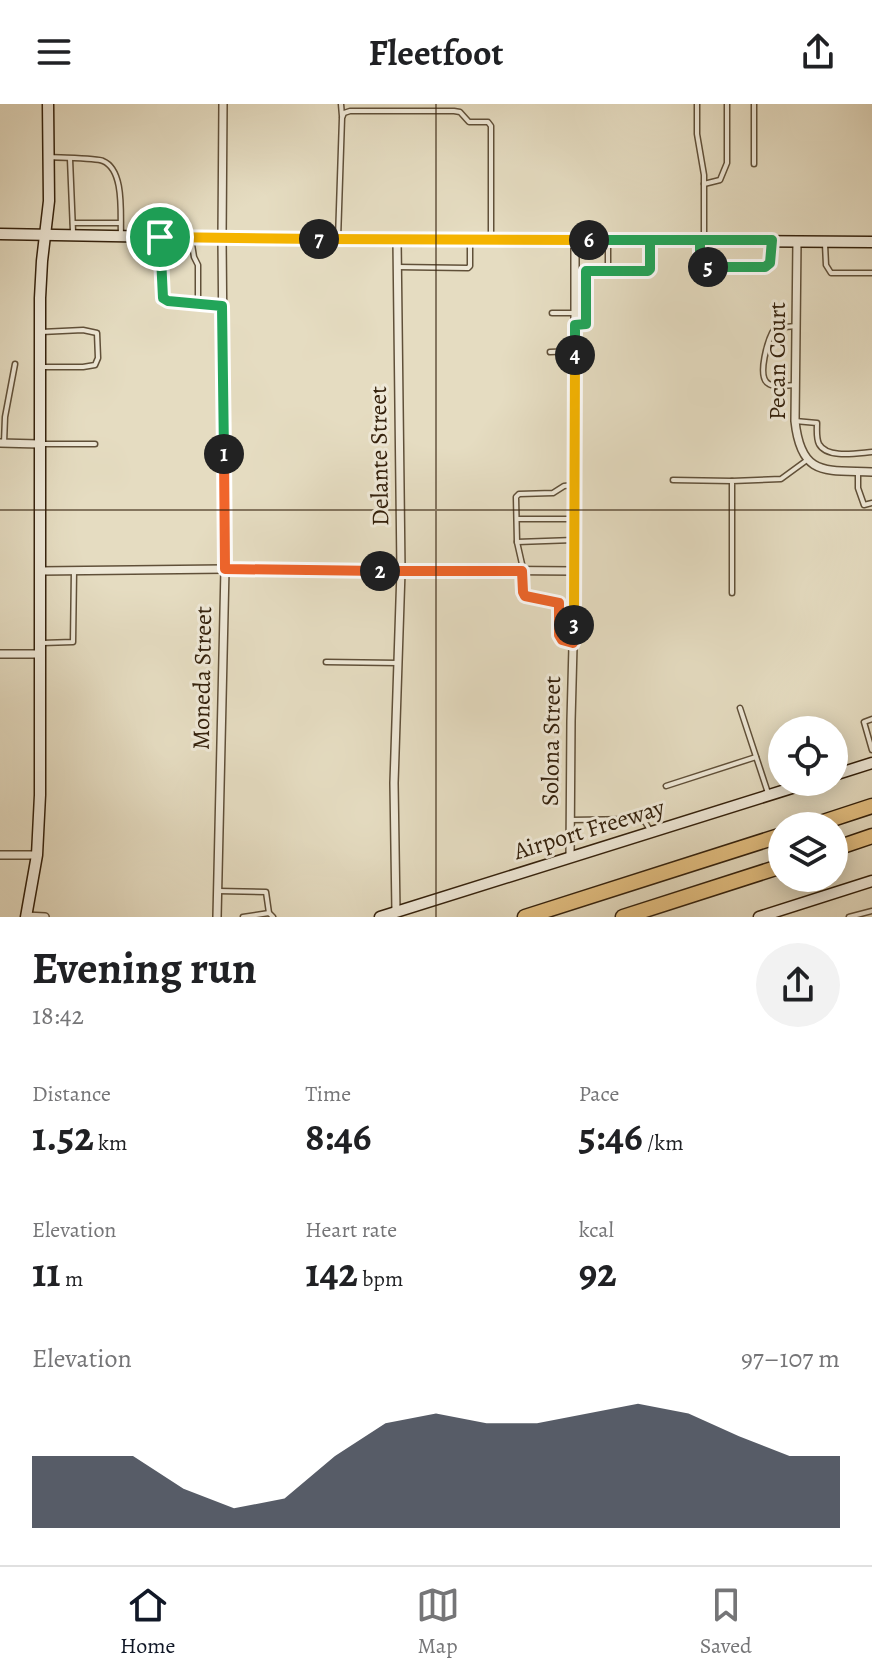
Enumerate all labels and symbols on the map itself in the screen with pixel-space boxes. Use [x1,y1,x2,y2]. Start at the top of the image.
pin [126,203,194,271]
pin: 7 [299,219,339,259]
pin: 6 [569,220,609,260]
pin: 5 [688,247,728,287]
street label: Pecan Court [761,302,793,420]
pin: 4 [555,335,595,375]
street label: Delante Street [362,386,396,526]
pin: 1 [204,434,244,474]
pin: 2 [360,551,400,591]
pin: 3 [554,605,594,645]
street label: Moneda Street [185,606,219,750]
street label: Solona Street [534,676,568,806]
street label: Airport Freeway [509,791,669,867]

